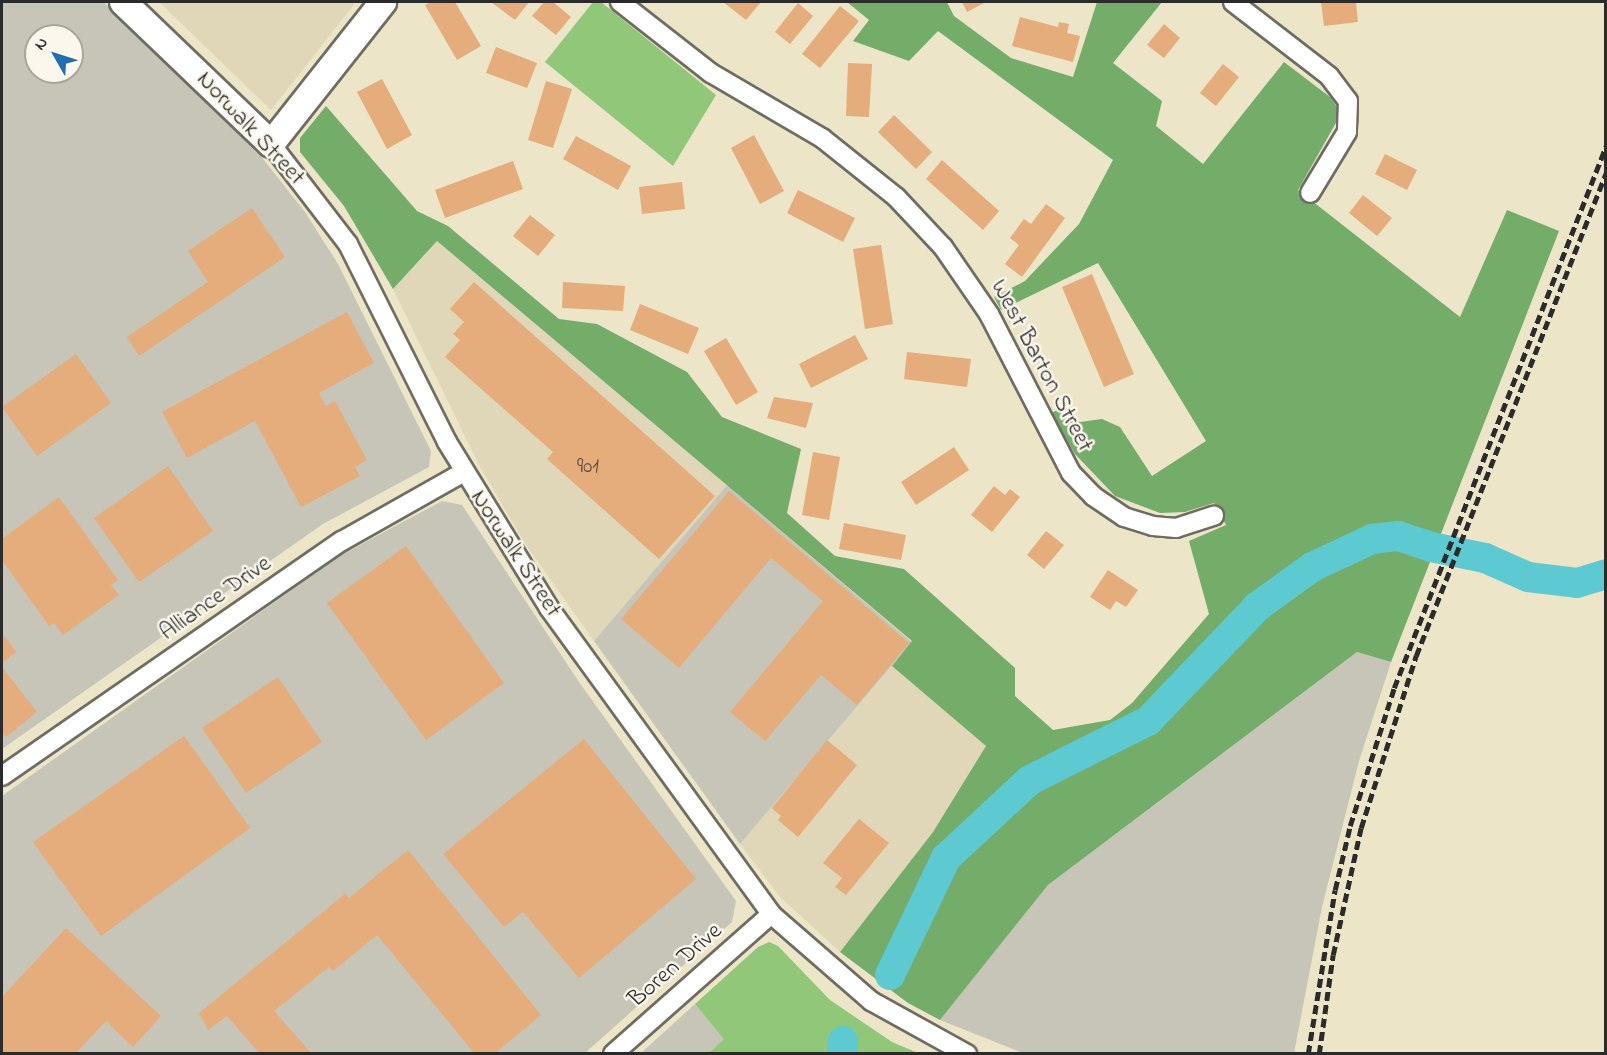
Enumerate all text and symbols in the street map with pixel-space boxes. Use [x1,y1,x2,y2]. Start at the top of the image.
north arrow [24,24,84,84]
text: N [29,32,54,56]
street label: Norwalk Street [190,66,310,192]
street label: West Barton Street [983,275,1099,457]
house number: 901 [577,454,599,480]
street label: Norwalk Street [463,485,567,623]
street label: Alliance Drive [155,550,277,648]
street label: Boren Drive [623,917,729,1015]

